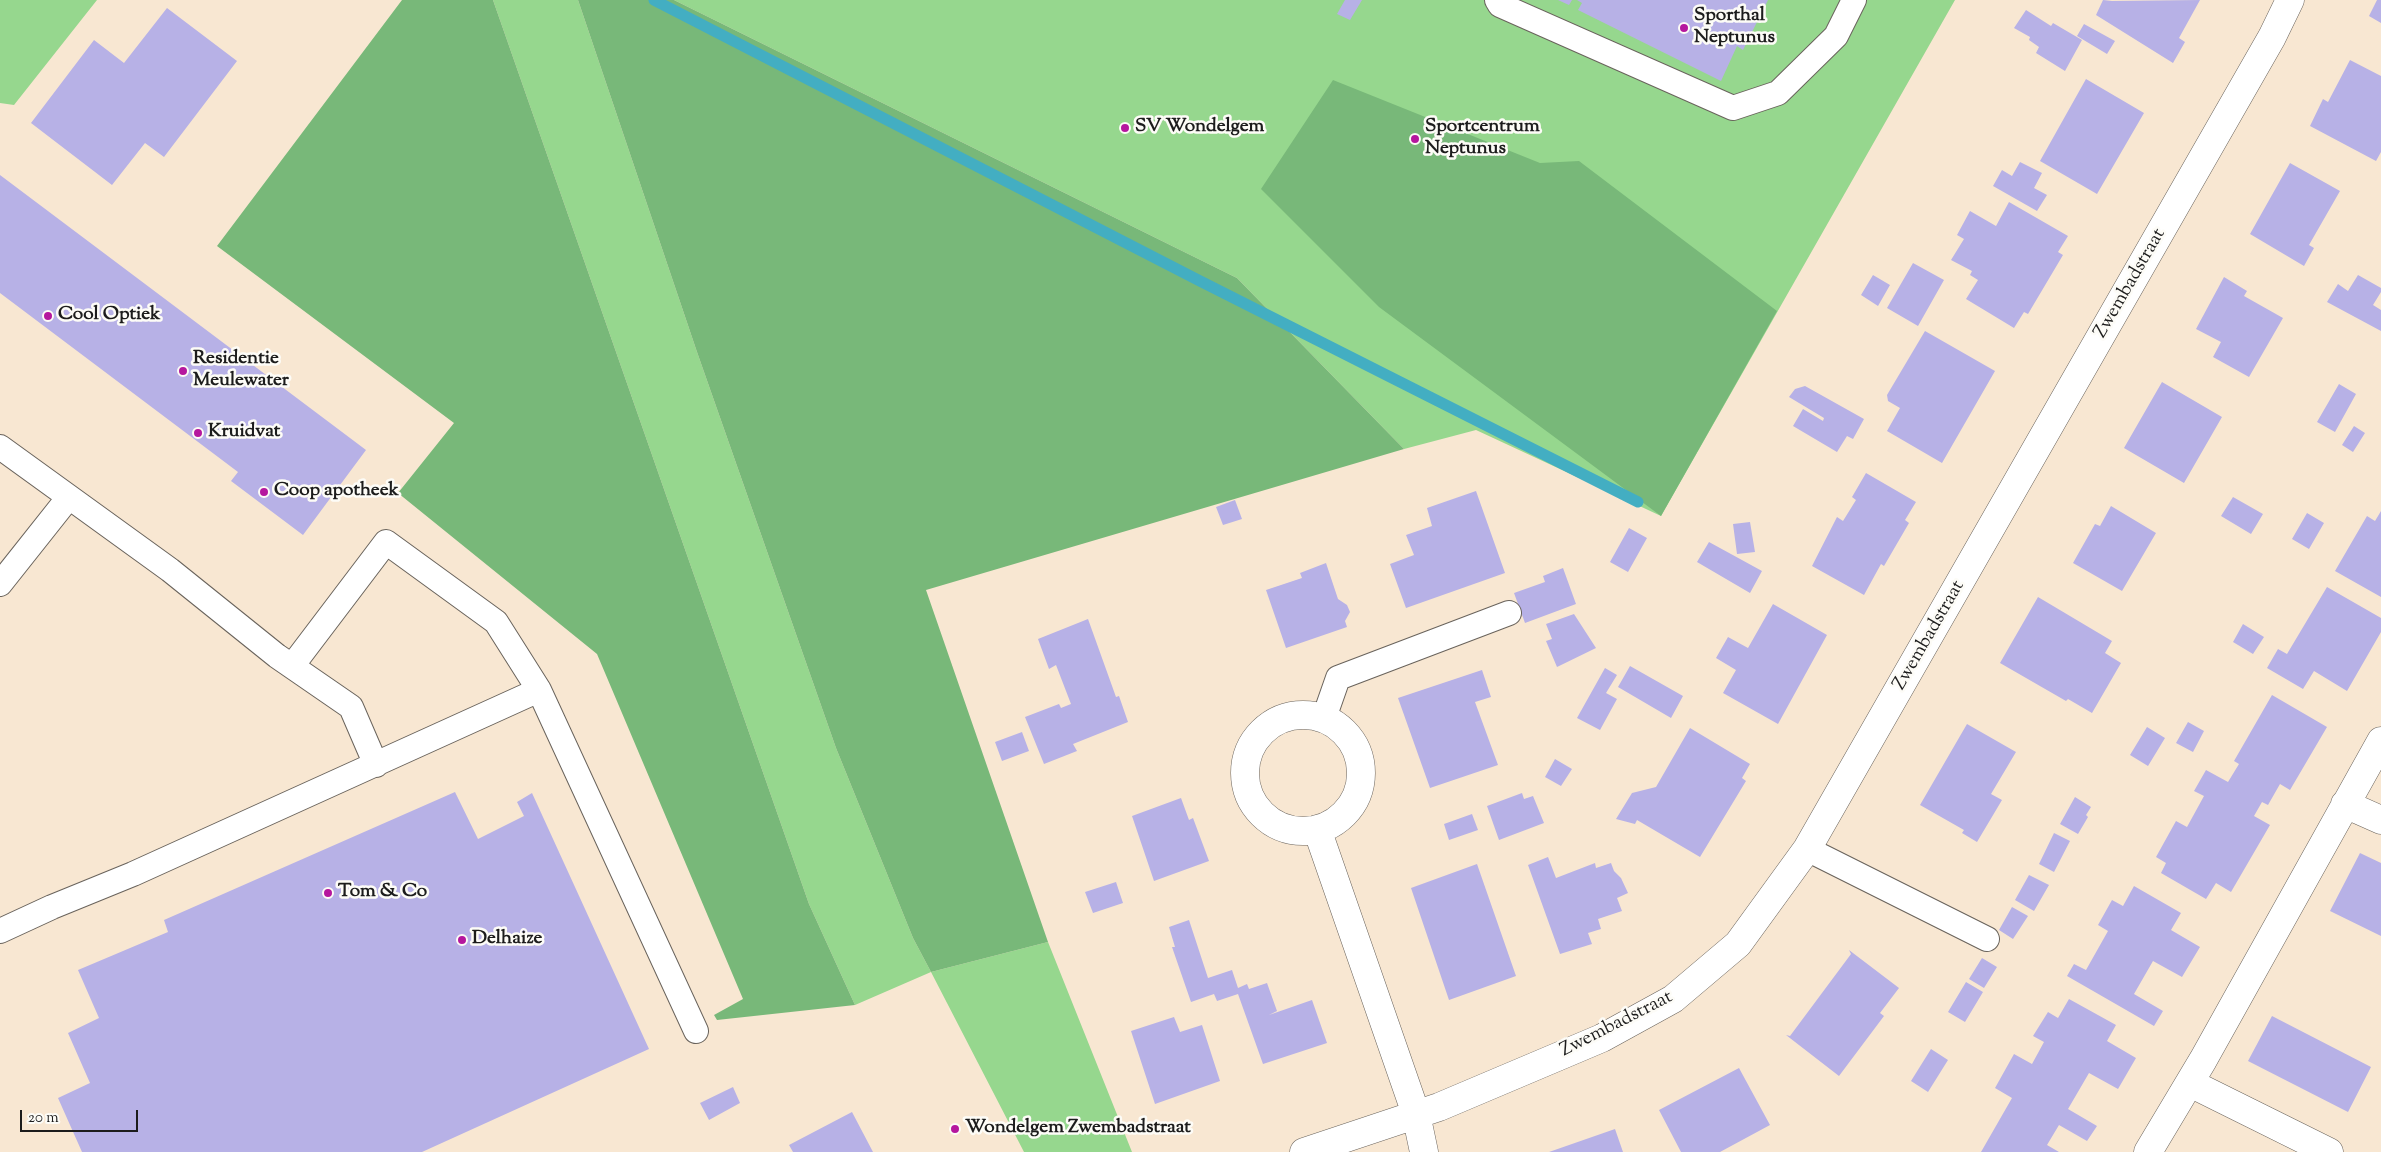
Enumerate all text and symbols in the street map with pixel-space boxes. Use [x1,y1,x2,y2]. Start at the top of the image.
place label: Sporthal Neptunus [1694,6,1775,50]
marker: Sporthal Neptunus [1678,22,1690,34]
place label: SV Wondelgem [1135,117,1264,139]
place label: Sportcentrum Neptunus [1425,117,1540,161]
marker: SV Wondelgem [1119,122,1131,134]
marker: Sportcentrum Neptunus [1409,133,1421,145]
street label: Zwembadstraat [2090,225,2172,343]
place label: Cool Optiek [58,305,160,327]
marker: Cool Optiek [42,310,54,322]
place label: Residentie Meulewater [193,349,289,393]
marker: Residentie Meulewater [177,365,189,377]
place label: Kruidvat [208,422,280,444]
marker: Kruidvat [192,427,204,439]
place label: Coop apotheek [274,481,399,503]
marker: Coop apotheek [258,486,270,498]
street label: Zwembadstraat [1889,577,1971,695]
place label: Tom & Co [338,882,427,904]
marker: Tom & Co [322,887,334,899]
place label: Delhaize [472,929,542,951]
marker: Delhaize [456,934,468,946]
street label: Zwembadstraat [1557,987,1677,1063]
scale bar [22,1100,140,1132]
text: 20 m [28,1108,59,1129]
place label: Wondelgem Zwembadstraat [965,1118,1191,1140]
marker: Wondelgem Zwembadstraat [949,1123,961,1135]

